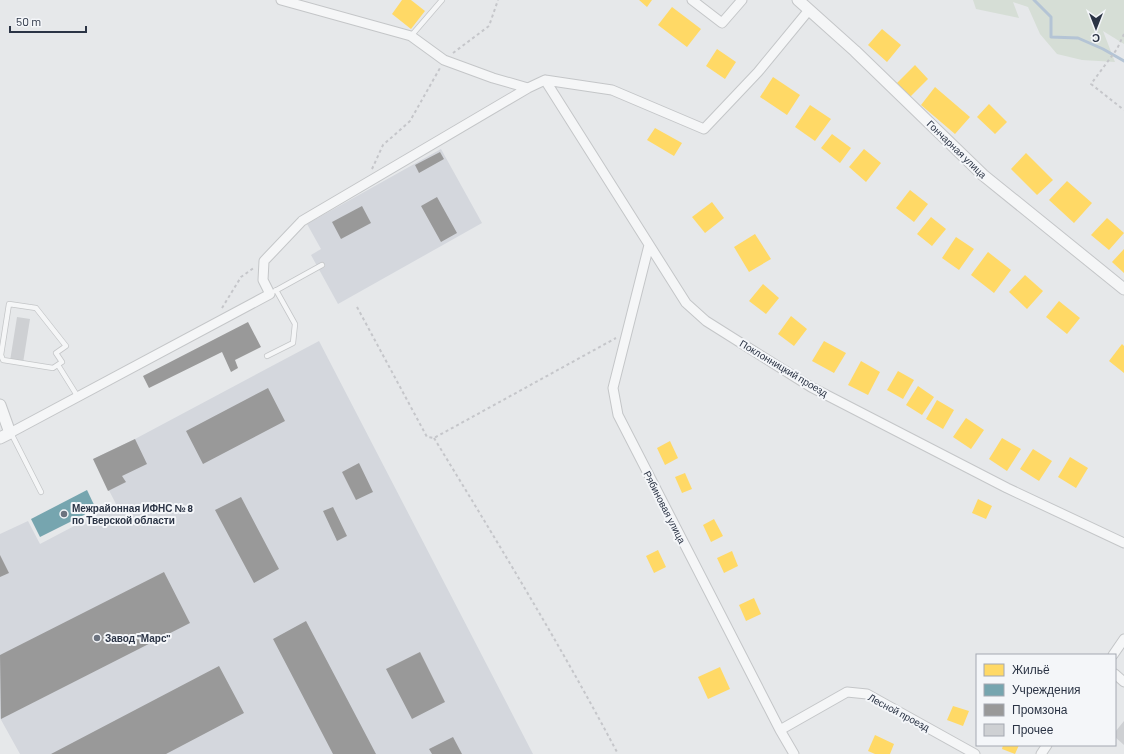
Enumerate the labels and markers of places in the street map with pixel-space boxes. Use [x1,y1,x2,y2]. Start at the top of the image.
place label: Межрайонная ИФНС № 8 по Тверской области [72,502,194,526]
marker: Межрайонная ИФНС № 8 по Тверской области [59,509,69,519]
place label: Завод "Марс" [105,632,170,644]
marker: Завод "Марс" [92,633,102,643]

